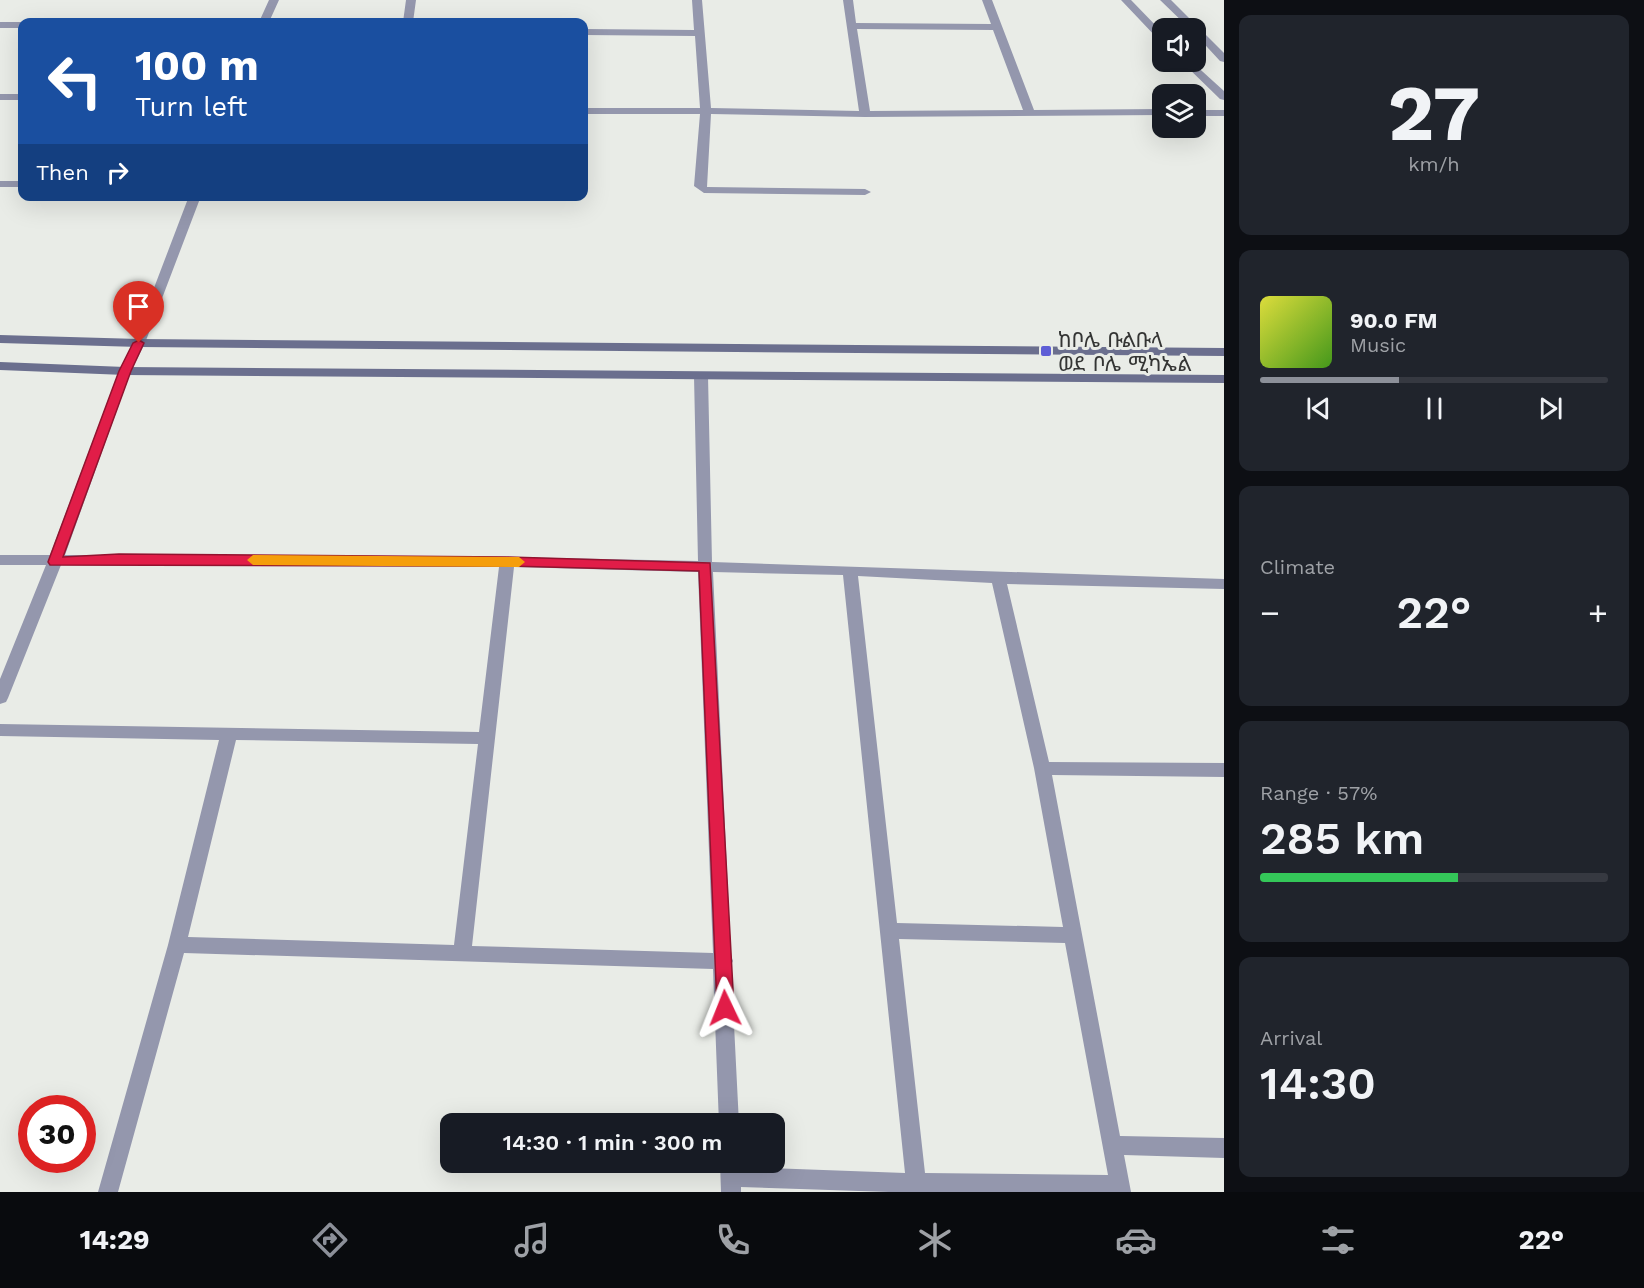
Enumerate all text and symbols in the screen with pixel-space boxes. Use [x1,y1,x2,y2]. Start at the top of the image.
map controls [1152,18,1206,138]
button: sound [1152,18,1206,72]
text: 100 m [135,41,259,90]
icon: left [36,42,114,120]
text: 27 [1388,67,1480,159]
button: layers [1152,84,1206,138]
text: Turn left [135,91,247,123]
text: km/h [1408,152,1460,176]
icon: right [101,156,134,189]
text: Then [36,160,89,185]
pin [113,281,164,343]
icon: arrive [122,290,155,323]
text: 90.0 FM [1350,308,1438,333]
place label: ከቦሌ ቡልቡላ ወደ ቦሌ ሚካኤል [1058,327,1192,376]
text: Music [1350,333,1406,357]
marker: ከቦሌ ቡልቡላ ወደ ቦሌ ሚካኤል [1039,344,1053,358]
icon: previous [1302,392,1335,425]
icon: pause [1418,392,1451,425]
icon: next [1534,392,1567,425]
text: Climate [1260,555,1335,579]
text: 22° [1397,586,1471,639]
text: − [1260,593,1280,632]
text: + [1588,593,1608,632]
text: Range · 57% [1260,781,1377,805]
text: 285 km [1260,812,1424,865]
position arrow [693,976,757,1040]
text: Arrival [1260,1026,1322,1050]
text: 14:30 [1260,1057,1376,1110]
speed limit sign: 30 [18,1095,96,1173]
text: 14:30 · 1 min · 300 m [503,1130,722,1155]
icon: directions [309,1219,351,1261]
icon: music [511,1219,553,1261]
icon: phone [712,1219,754,1261]
icon: climate [914,1219,956,1261]
icon: car [1115,1219,1157,1261]
icon: filters [1317,1219,1359,1261]
text: 14:29 [80,1224,150,1256]
text: 22° [1519,1224,1564,1256]

